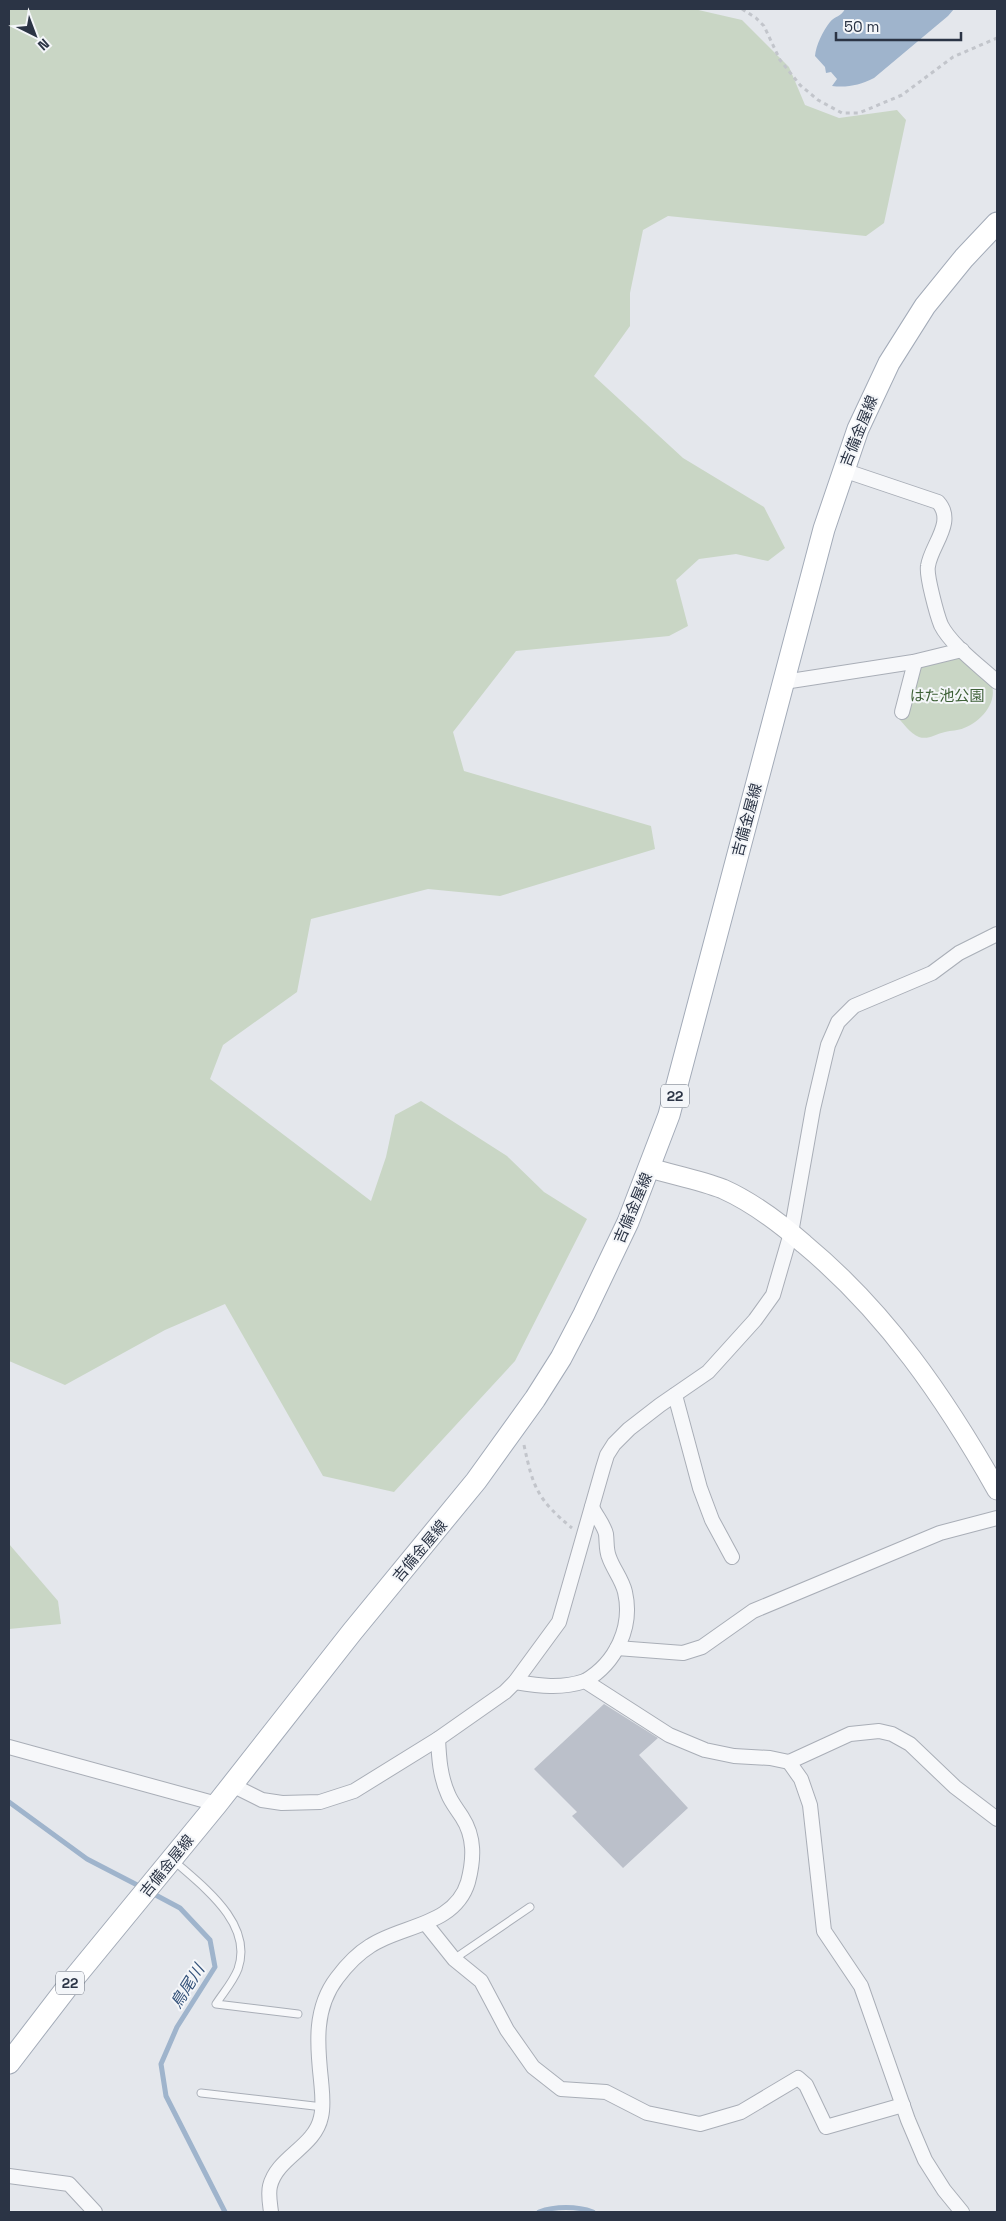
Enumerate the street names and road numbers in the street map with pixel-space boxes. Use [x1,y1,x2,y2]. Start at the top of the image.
street label: 吉備金屋線 [836,392,881,469]
street label: 吉備金屋線 [728,781,765,859]
road number: 22 [661,1084,689,1108]
street label: 吉備金屋線 [609,1170,656,1246]
street label: 吉備金屋線 [388,1516,451,1586]
street label: 吉備金屋線 [136,1831,198,1901]
road number: 22 [56,1972,84,1995]

